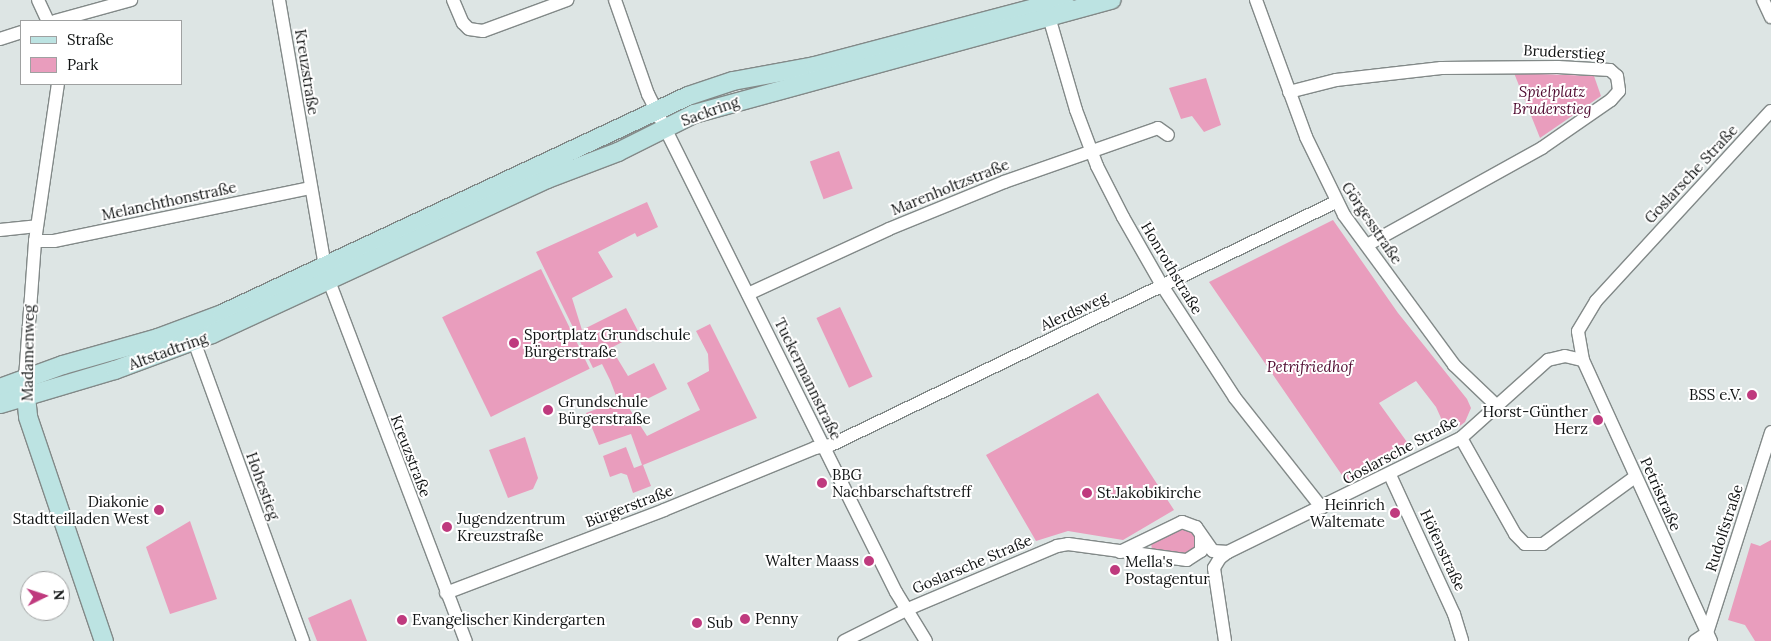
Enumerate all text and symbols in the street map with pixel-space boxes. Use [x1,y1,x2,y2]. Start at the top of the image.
legend [20,20,182,85]
street label: Kreuzstraße [291,28,323,116]
text: Straße [67,30,114,49]
street label: Bruderstieg [1523,41,1605,63]
text: Park [67,55,98,74]
park label: Spielplatz Bruderstieg [1513,82,1591,117]
street label: Sackring [679,92,741,130]
street label: Goslarsche Straße [1641,121,1741,227]
street label: Marenholtzstraße [888,155,1012,219]
street label: Melanchthonstraße [100,178,238,224]
street label: Görgesstraße [1338,179,1406,267]
street label: Honrothstraße [1137,219,1207,317]
street label: Alerdsweg [1037,288,1111,334]
street label: Madamenweg [18,304,38,402]
street label: Tuckermannstraße [771,315,845,443]
place label: Sportplatz Grundschule Bürgerstraße [524,325,691,360]
street label: Altstadtring [126,328,210,374]
marker: Sportplatz Grundschule Bürgerstraße [508,337,520,349]
park label: Petrifriedhof [1267,358,1353,376]
place label: BSS e.V. [1689,386,1742,404]
marker: BSS e.V. [1746,389,1758,401]
place label: Grundschule Bürgerstraße [558,392,651,427]
place label: Horst-Günther Herz [1483,402,1588,437]
marker: Grundschule Bürgerstraße [542,404,554,416]
street label: Kreuzstraße [387,412,435,500]
street label: Goslarsche Straße [1339,412,1461,488]
marker: Horst-Günther Herz [1592,414,1604,426]
street label: Hohestieg [242,450,284,522]
street label: Petristraße [1637,454,1685,534]
place label: BBG Nachbarschaftstreff [832,465,971,500]
marker: BBG Nachbarschaftstreff [816,477,828,489]
street label: Bürgerstraße [583,481,675,531]
street label: Rudolfstraße [1701,482,1747,574]
place label: St.Jakobikirche [1097,484,1201,502]
marker: St.Jakobikirche [1081,487,1093,499]
place label: Diakonie Stadtteilladen West [13,492,149,527]
place label: Heinrich Waltemate [1310,495,1385,530]
marker: Diakonie Stadtteilladen West [153,504,165,516]
marker: Heinrich Waltemate [1389,507,1401,519]
street label: Höfenstraße [1416,507,1470,593]
place label: Jugendzentrum Kreuzstraße [457,509,565,544]
marker: Jugendzentrum Kreuzstraße [441,521,453,533]
street label: Goslarsche Straße [909,531,1035,597]
place label: Walter Maass [765,552,859,570]
place label: Mella's Postagentur [1125,552,1210,587]
marker: Walter Maass [863,555,875,567]
marker: Mella's Postagentur [1109,564,1121,576]
north arrow [20,571,70,621]
text: N [50,589,68,601]
place label: Penny [755,610,798,628]
place label: Evangelischer Kindergarten [412,611,605,629]
marker: Penny [739,613,751,625]
marker: Evangelischer Kindergarten [396,614,408,626]
place label: Sub [707,614,733,632]
marker: Sub [691,617,703,629]

